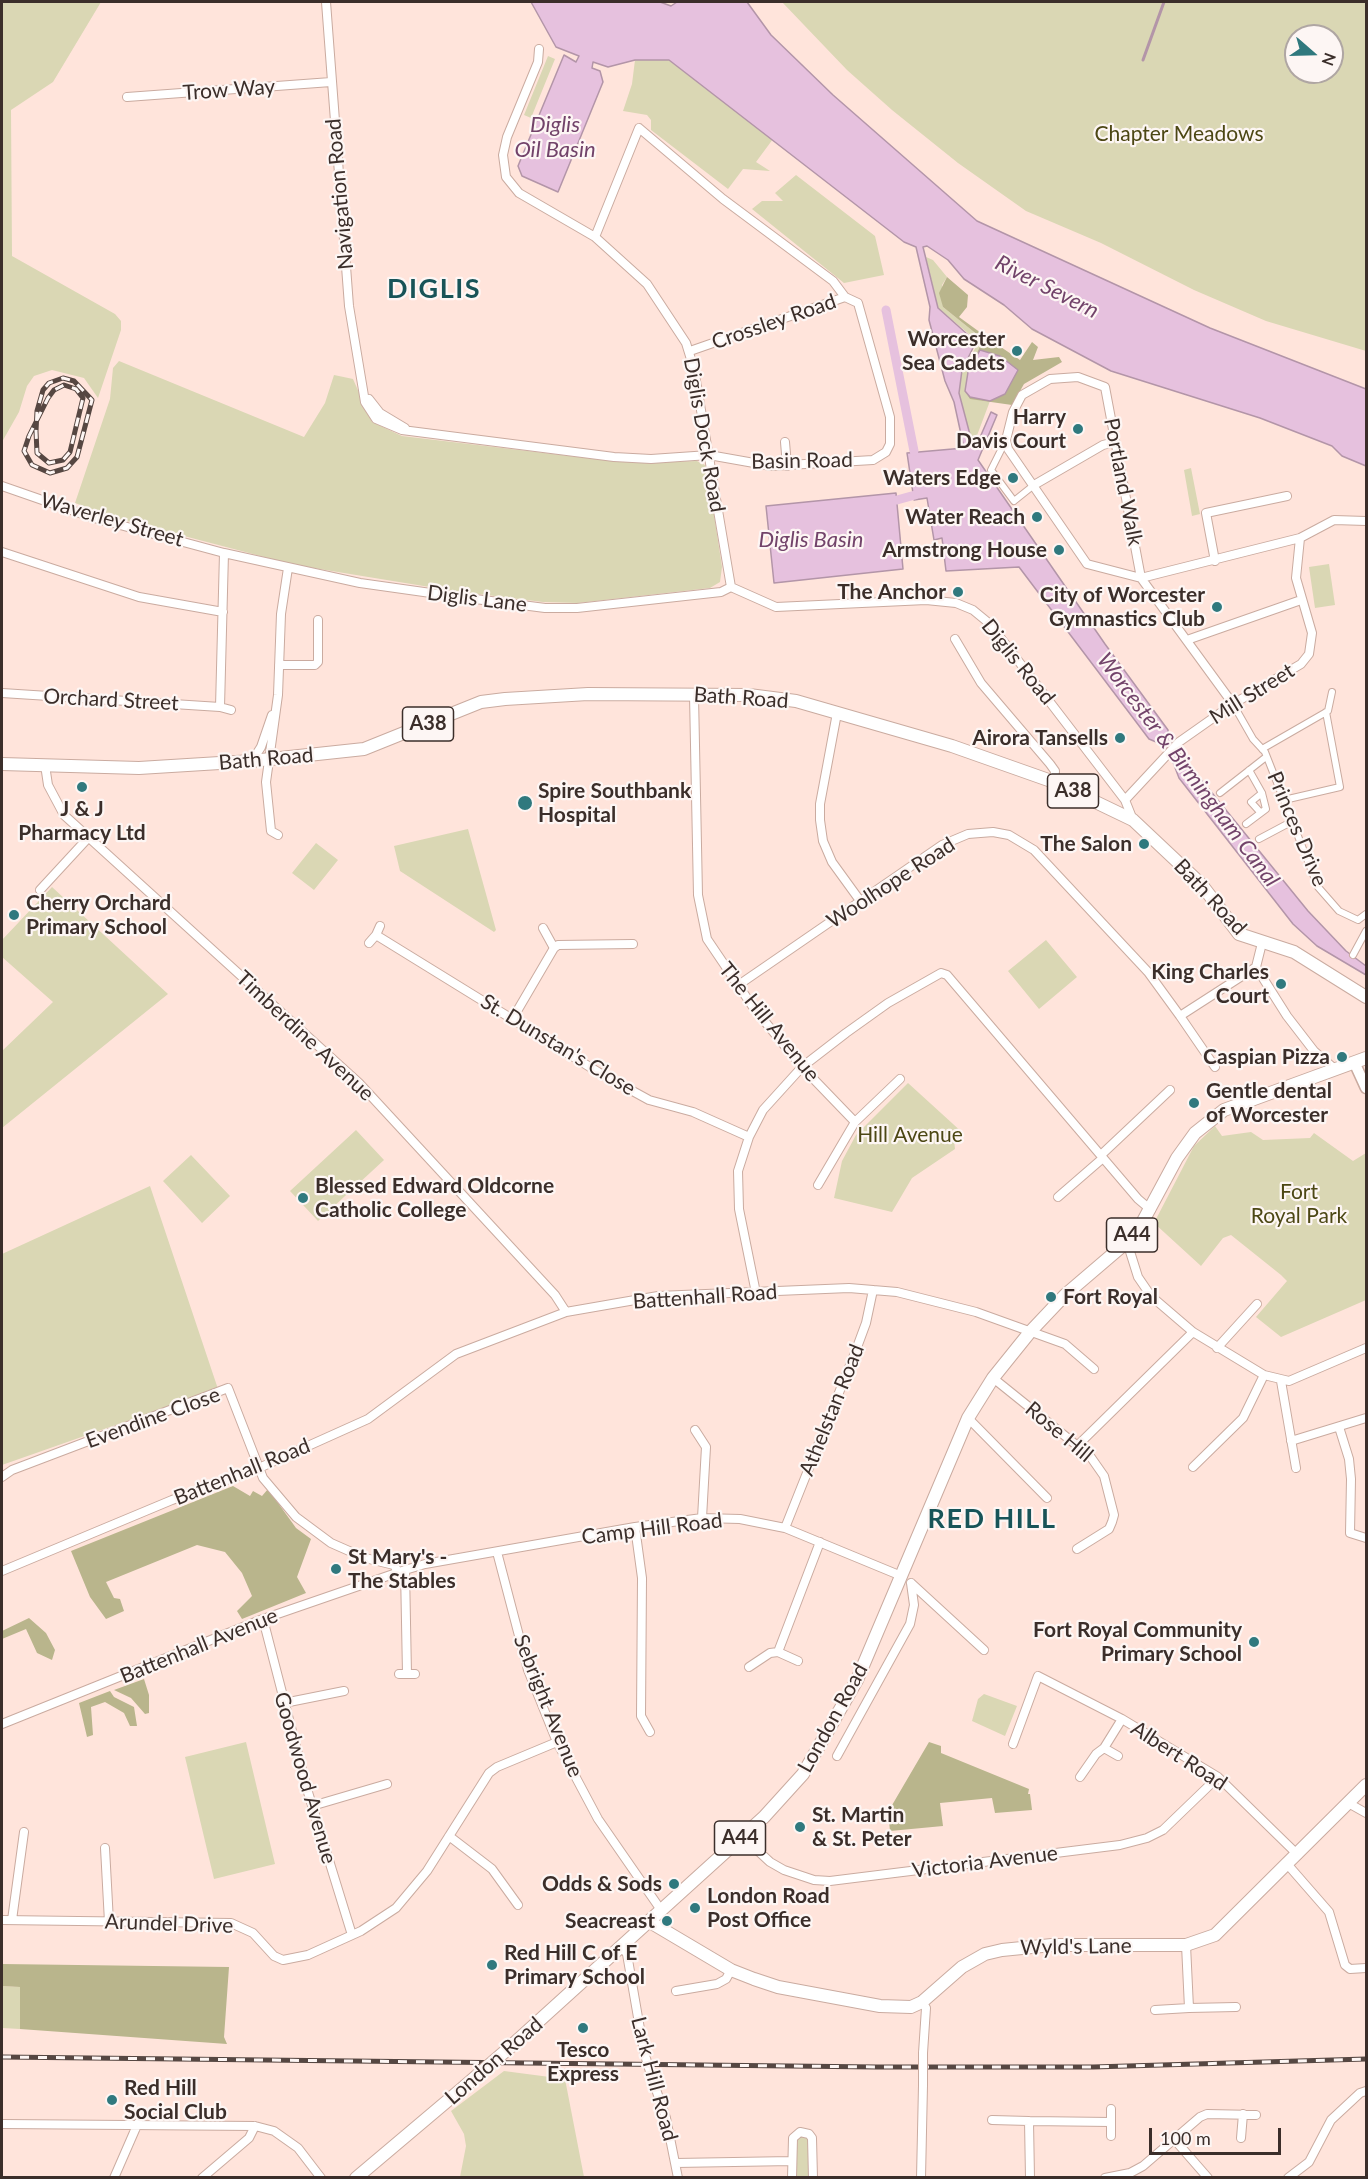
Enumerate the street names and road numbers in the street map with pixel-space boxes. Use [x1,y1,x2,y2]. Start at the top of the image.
street label: Trow Way [182,74,276,106]
street label: Navigation Road [321,117,359,271]
street label: Crossley Road [709,289,839,355]
street label: Diglis Dock Road [678,356,730,514]
street label: Portland Walk [1098,416,1148,548]
street label: Basin Road [751,448,853,474]
street label: Waverley Street [38,488,186,552]
street label: Diglis Lane [426,580,528,618]
street label: Diglis Road [976,614,1060,710]
street label: Mill Street [1205,658,1299,730]
street label: Bath Road [693,682,789,714]
street label: Orchard Street [43,684,179,716]
road number: A38 [402,707,454,741]
street label: Bath Road [218,742,314,776]
street label: Princes Drive [1262,768,1332,890]
road number: A38 [1048,774,1098,808]
street label: Woolhope Road [822,832,960,934]
street label: Bath Road [1168,854,1252,940]
street label: The Hill Avenue [713,957,825,1087]
street label: Timberdine Avenue [231,966,379,1106]
street label: St. Dunstan's Close [476,989,640,1101]
road number: A44 [1106,1218,1158,1252]
street label: Battenhall Road [632,1279,778,1315]
street label: Athelstan Road [794,1341,870,1479]
street label: Evendine Close [82,1382,224,1454]
street label: Rose Hill [1020,1396,1098,1468]
street label: Battenhall Road [170,1433,314,1511]
street label: Camp Hill Road [580,1508,724,1550]
street label: Battenhall Avenue [117,1603,281,1689]
street label: Sebright Avenue [508,1631,588,1781]
street label: London Road [793,1659,873,1777]
street label: Goodwood Avenue [268,1689,342,1867]
street label: Albert Road [1126,1716,1232,1796]
road number: A44 [714,1821,766,1855]
street label: Victoria Avenue [911,1841,1059,1883]
street label: Arundel Drive [104,1909,234,1939]
street label: Wyld's Lane [1020,1933,1132,1961]
street label: London Road [440,2012,548,2110]
street label: Lark Hill Road [625,2014,683,2144]

